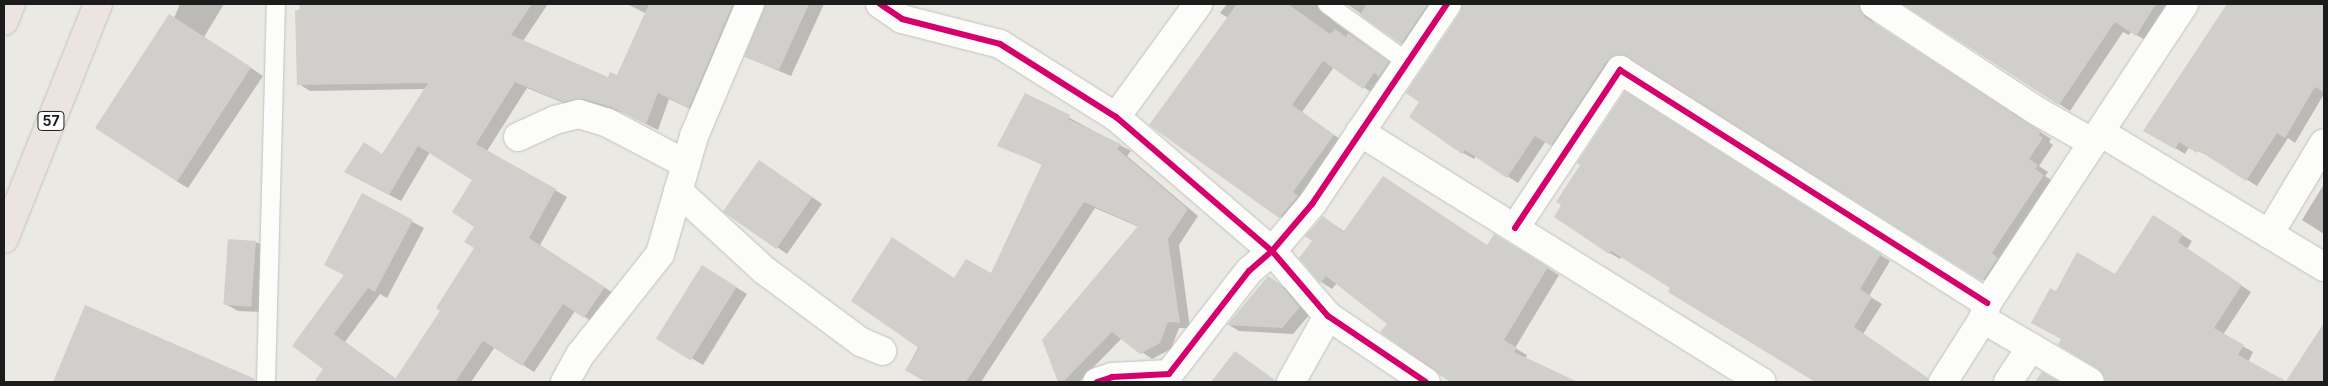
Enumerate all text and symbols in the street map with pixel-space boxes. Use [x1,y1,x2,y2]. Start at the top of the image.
road number: 57 [37,110,65,132]

